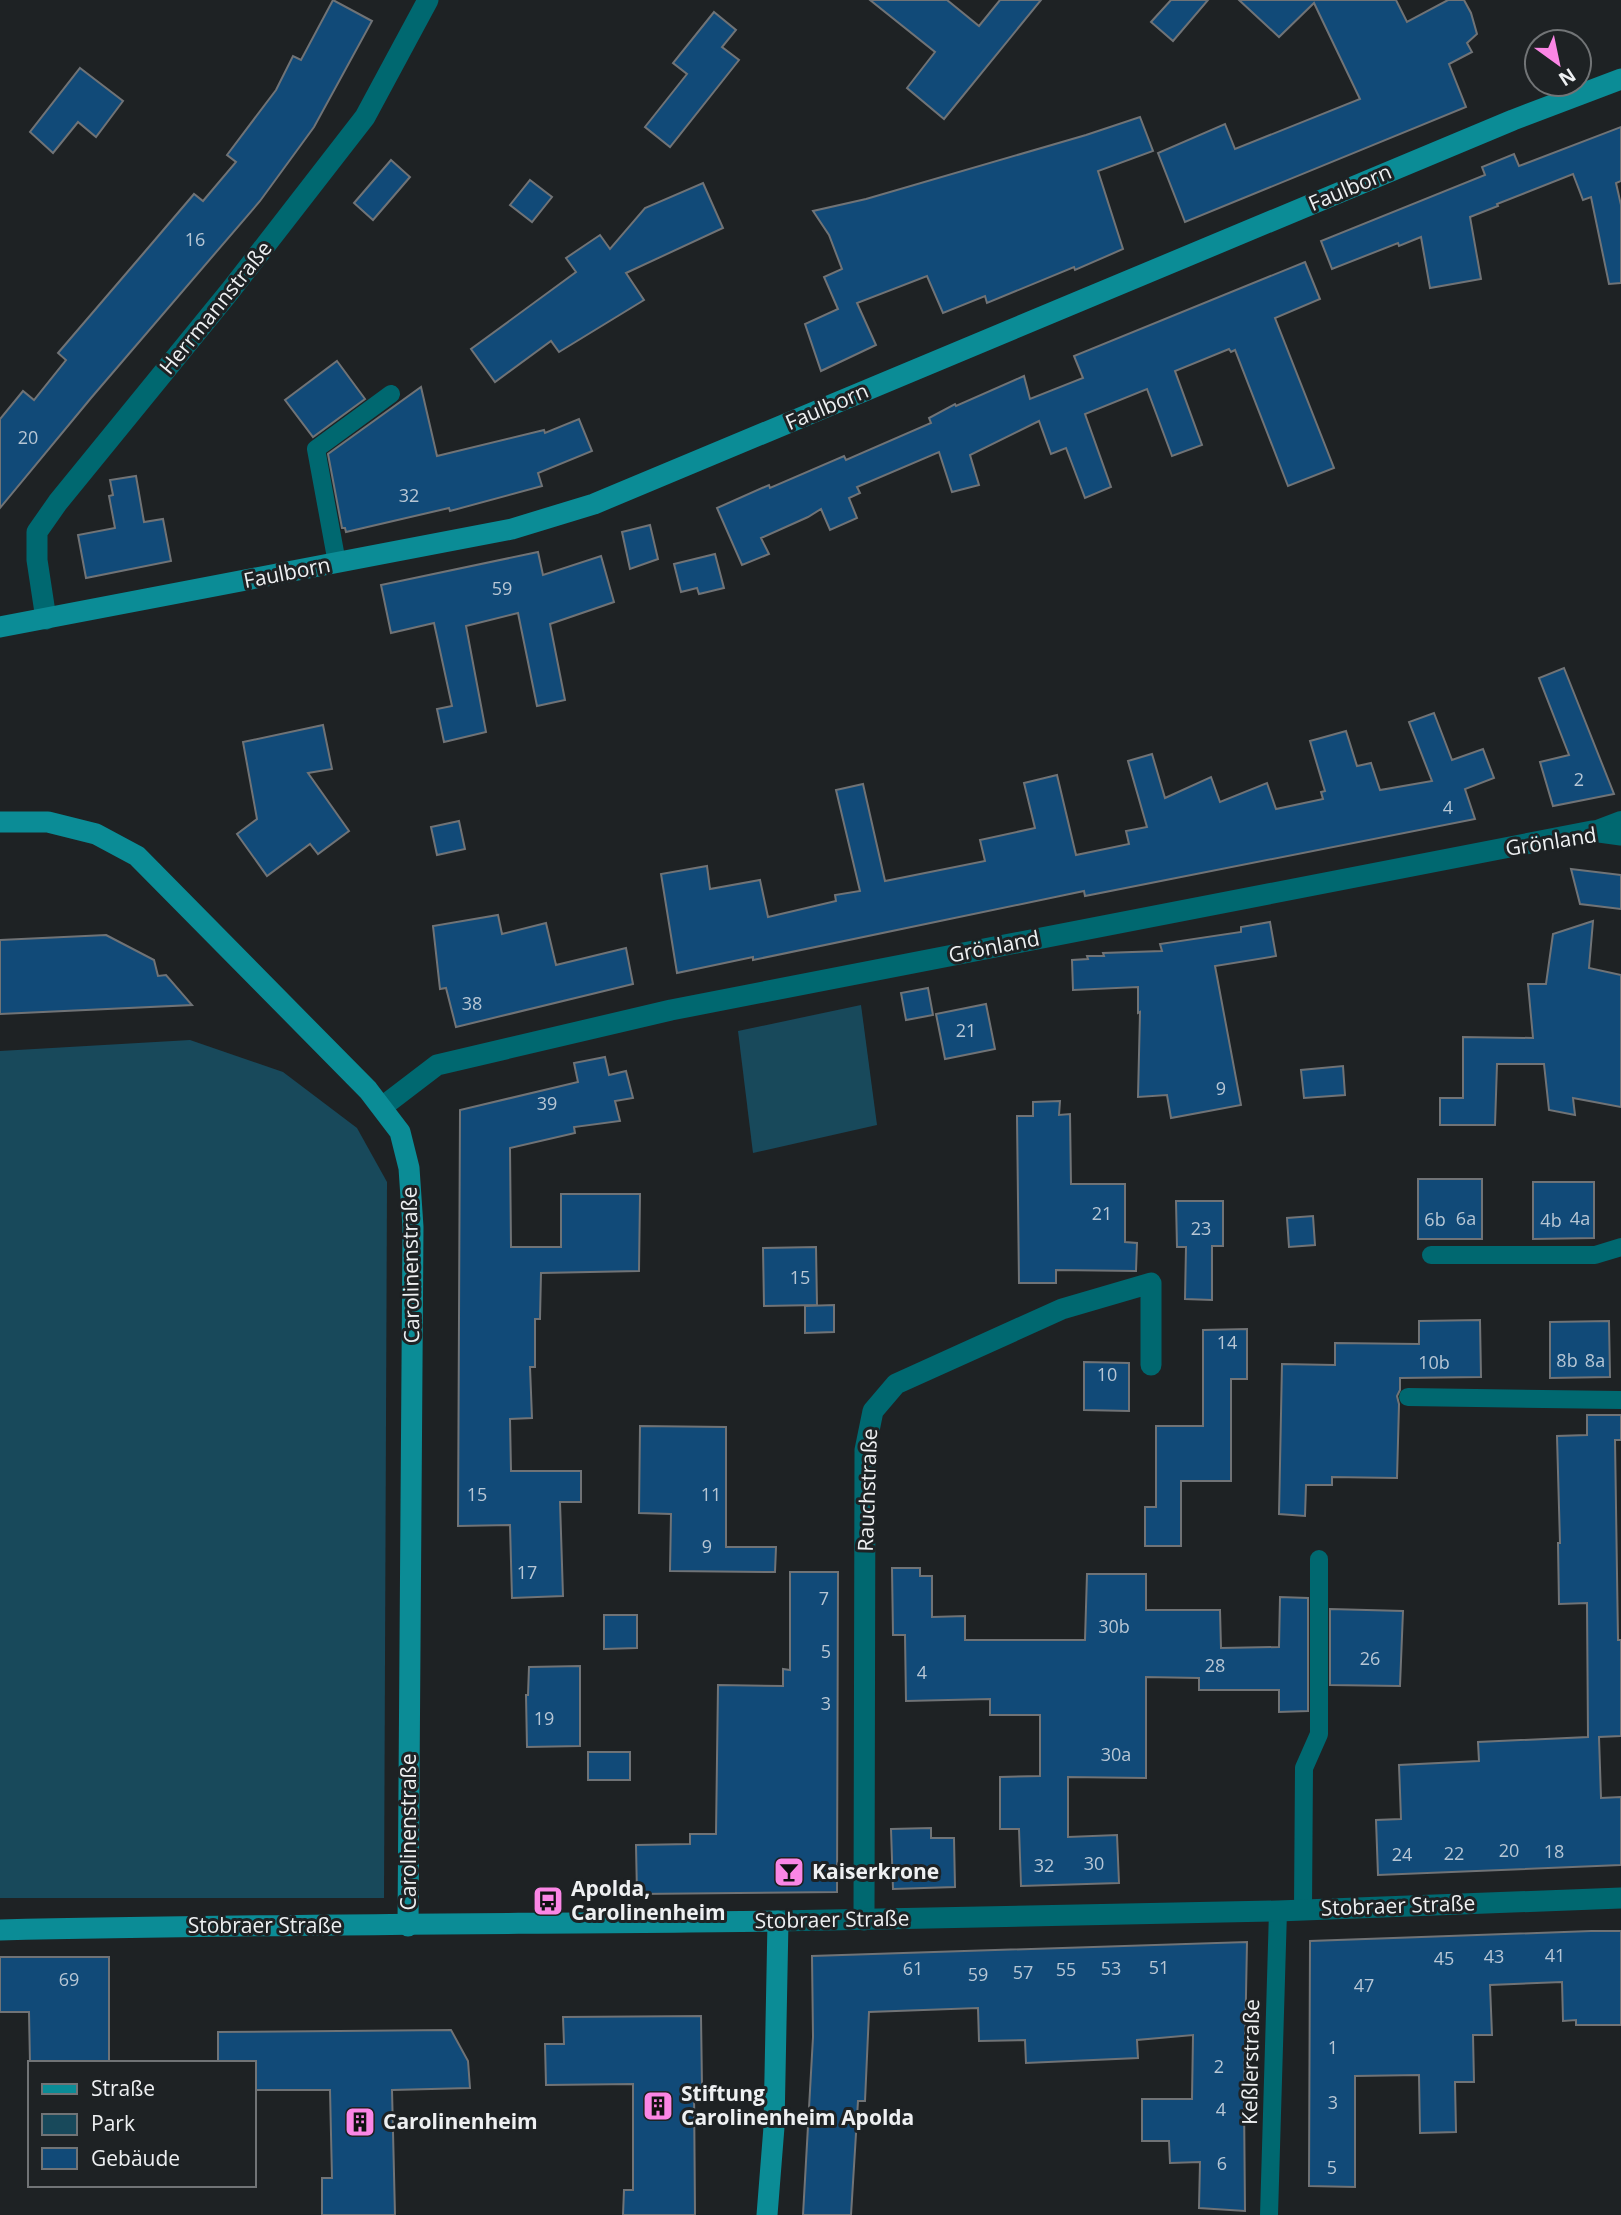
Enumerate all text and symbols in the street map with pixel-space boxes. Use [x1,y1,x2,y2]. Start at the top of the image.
north arrow [1523,28,1593,98]
text: N [1554,62,1581,92]
street label: Faulborn [1304,157,1395,217]
house number: 16 [185,227,205,251]
street label: Herrmannstraße [153,235,278,380]
street label: Faulborn [781,376,872,436]
house number: 20 [18,425,38,449]
house number: 32 [399,483,419,507]
street label: Faulborn [241,550,332,594]
house number: 59 [492,576,512,600]
house number: 2 [1574,767,1584,791]
house number: 4 [1443,795,1453,819]
street label: Grönland [1503,820,1598,862]
street label: Grönland [946,923,1042,969]
house number: 38 [462,991,482,1015]
house number: 21 [956,1018,976,1042]
house number: 9 [1216,1076,1226,1100]
house number: 39 [537,1091,557,1115]
street label: Carolinenstraße [395,1186,425,1344]
house number: 21 [1092,1201,1112,1225]
house number: 6a [1456,1206,1476,1230]
house number: 4a [1570,1206,1590,1230]
house number: 6b [1424,1207,1446,1231]
house number: 4b [1540,1208,1562,1232]
house number: 23 [1191,1216,1211,1240]
house number: 15 [790,1265,810,1289]
house number: 14 [1217,1330,1237,1354]
house number: 8b [1556,1348,1578,1372]
house number: 8a [1585,1348,1605,1372]
house number: 10b [1418,1350,1450,1374]
house number: 10 [1097,1362,1117,1386]
street label: Rauchstraße [851,1428,883,1552]
house number: 15 [467,1482,487,1506]
house number: 11 [701,1482,721,1506]
house number: 9 [702,1534,712,1558]
house number: 17 [517,1560,537,1584]
house number: 7 [819,1586,829,1610]
house number: 30b [1098,1614,1130,1638]
house number: 5 [821,1639,831,1663]
house number: 26 [1360,1646,1380,1670]
house number: 28 [1205,1653,1225,1677]
house number: 4 [917,1660,927,1684]
house number: 3 [821,1691,831,1715]
house number: 19 [534,1706,554,1730]
house number: 30a [1101,1742,1131,1766]
street label: Carolinenstraße [394,1754,422,1910]
house number: 20 [1499,1838,1519,1862]
house number: 18 [1544,1839,1564,1863]
house number: 22 [1444,1841,1464,1865]
house number: 24 [1392,1842,1412,1866]
house number: 30 [1084,1851,1104,1875]
house number: 32 [1034,1853,1054,1877]
bar icon: Kaiserkrone [772,1855,806,1889]
place label: Kaiserkrone [812,1857,939,1885]
place label: Apolda, Carolinenheim [571,1874,726,1926]
bus stop icon: Apolda, Carolinenheim [531,1884,565,1918]
street label: Stobraer Straße [1320,1888,1476,1922]
street label: Stobraer Straße [754,1904,910,1934]
street label: Stobraer Straße [188,1911,342,1939]
house number: 41 [1545,1943,1565,1967]
house number: 43 [1484,1944,1504,1968]
house number: 45 [1434,1946,1454,1970]
house number: 51 [1149,1955,1169,1979]
house number: 61 [903,1956,923,1980]
house number: 53 [1101,1956,1121,1980]
house number: 55 [1056,1957,1076,1981]
house number: 57 [1013,1960,1033,1984]
house number: 59 [968,1962,988,1986]
house number: 69 [59,1967,79,1991]
house number: 47 [1354,1973,1374,1997]
street label: Keßlerstraße [1235,1999,1265,2125]
house number: 1 [1328,2035,1338,2059]
house number: 2 [1214,2054,1224,2078]
legend [28,2061,256,2187]
text: Straße [91,2074,155,2102]
place label: Stiftung Carolinenheim Apolda [681,2079,914,2131]
building icon: Stiftung Carolinenheim Apolda [641,2089,675,2123]
house number: 3 [1328,2090,1338,2114]
house number: 4 [1216,2097,1226,2121]
building icon: Carolinenheim [343,2105,377,2139]
place label: Carolinenheim [383,2107,538,2135]
text: Park [91,2109,135,2137]
text: Gebäude [91,2144,180,2172]
house number: 6 [1217,2151,1227,2175]
house number: 5 [1327,2155,1337,2179]

